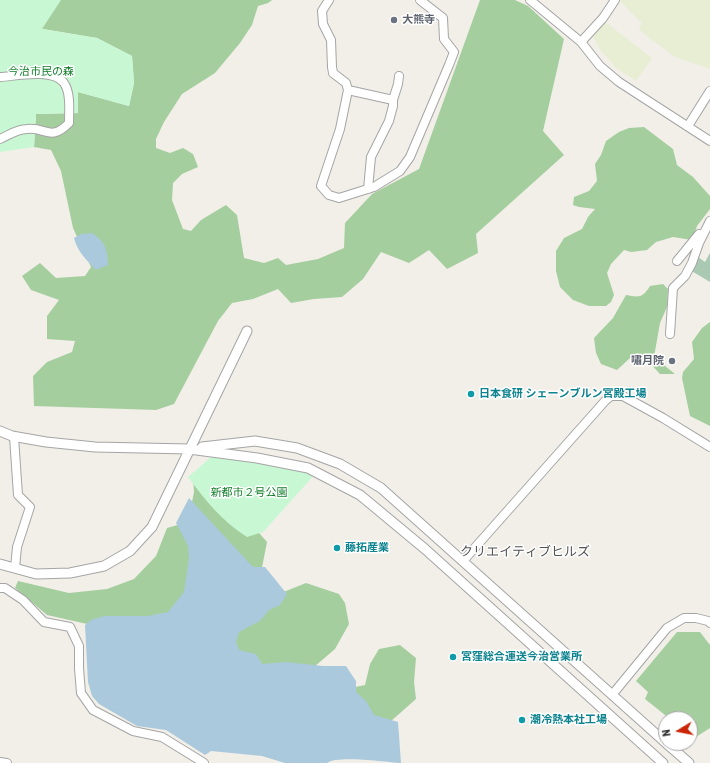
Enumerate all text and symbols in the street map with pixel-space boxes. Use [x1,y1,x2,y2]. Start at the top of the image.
place label: 大熊寺 [402,13,435,27]
marker: 大熊寺 [389,15,399,25]
park label: 今治市民の森 [8,65,74,79]
place label: 嘯月院 [631,354,664,368]
marker: 嘯月院 [667,356,677,366]
place label: 日本食研 シェーンブルン宮殿工場 [479,387,647,401]
marker: 日本食研 シェーンブルン宮殿工場 [466,389,476,399]
park label: 新都市２号公園 [211,486,287,500]
place label: 藤拓産業 [345,541,389,555]
marker: 藤拓産業 [332,543,342,553]
district label: クリエイティブヒルズ [460,545,590,561]
place label: 宮窪総合運送今治営業所 [461,650,582,664]
marker: 宮窪総合運送今治営業所 [448,652,458,662]
north arrow [658,711,698,751]
place label: 潮冷熱本社工場 [530,713,607,727]
marker: 潮冷熱本社工場 [517,715,527,725]
text: N [660,729,674,737]

